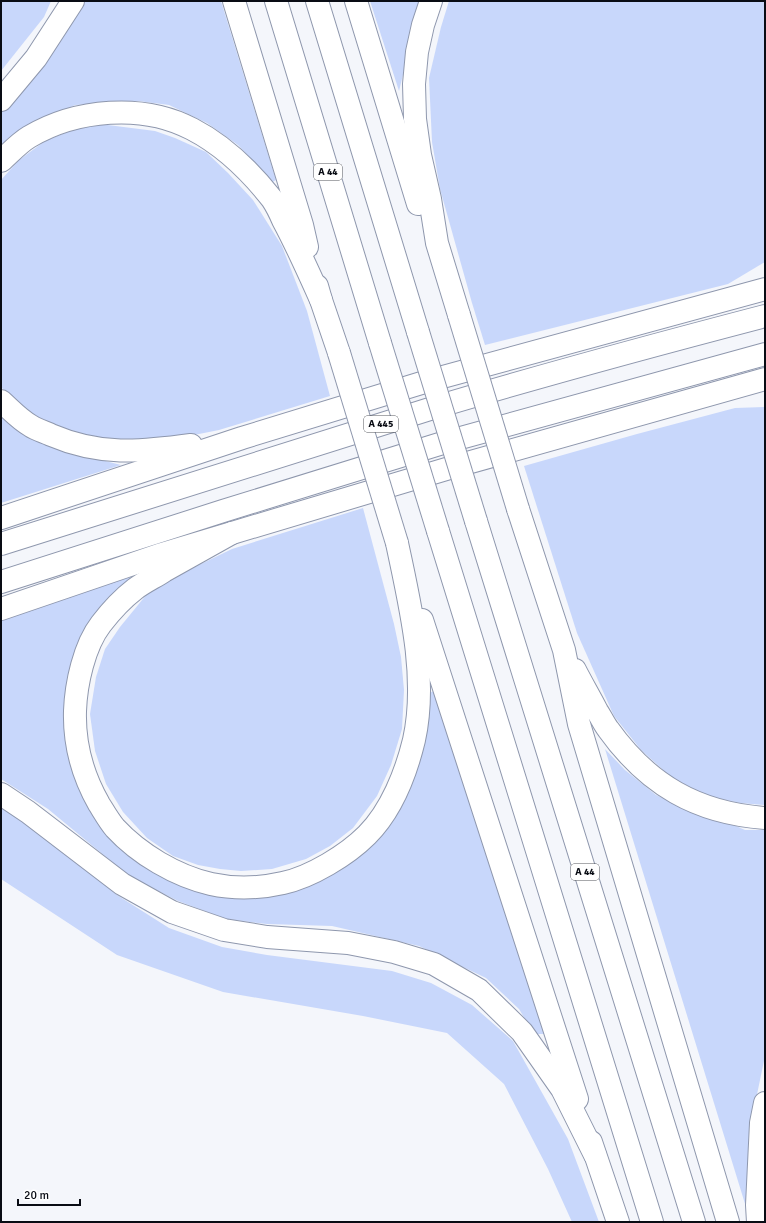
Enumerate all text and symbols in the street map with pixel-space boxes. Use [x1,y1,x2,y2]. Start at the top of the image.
road number: A 44 [314,164,342,180]
road number: A 445 [364,416,398,432]
road number: A 44 [571,864,599,880]
scale bar [18,1181,80,1207]
text: 20 m [24,1188,49,1203]

